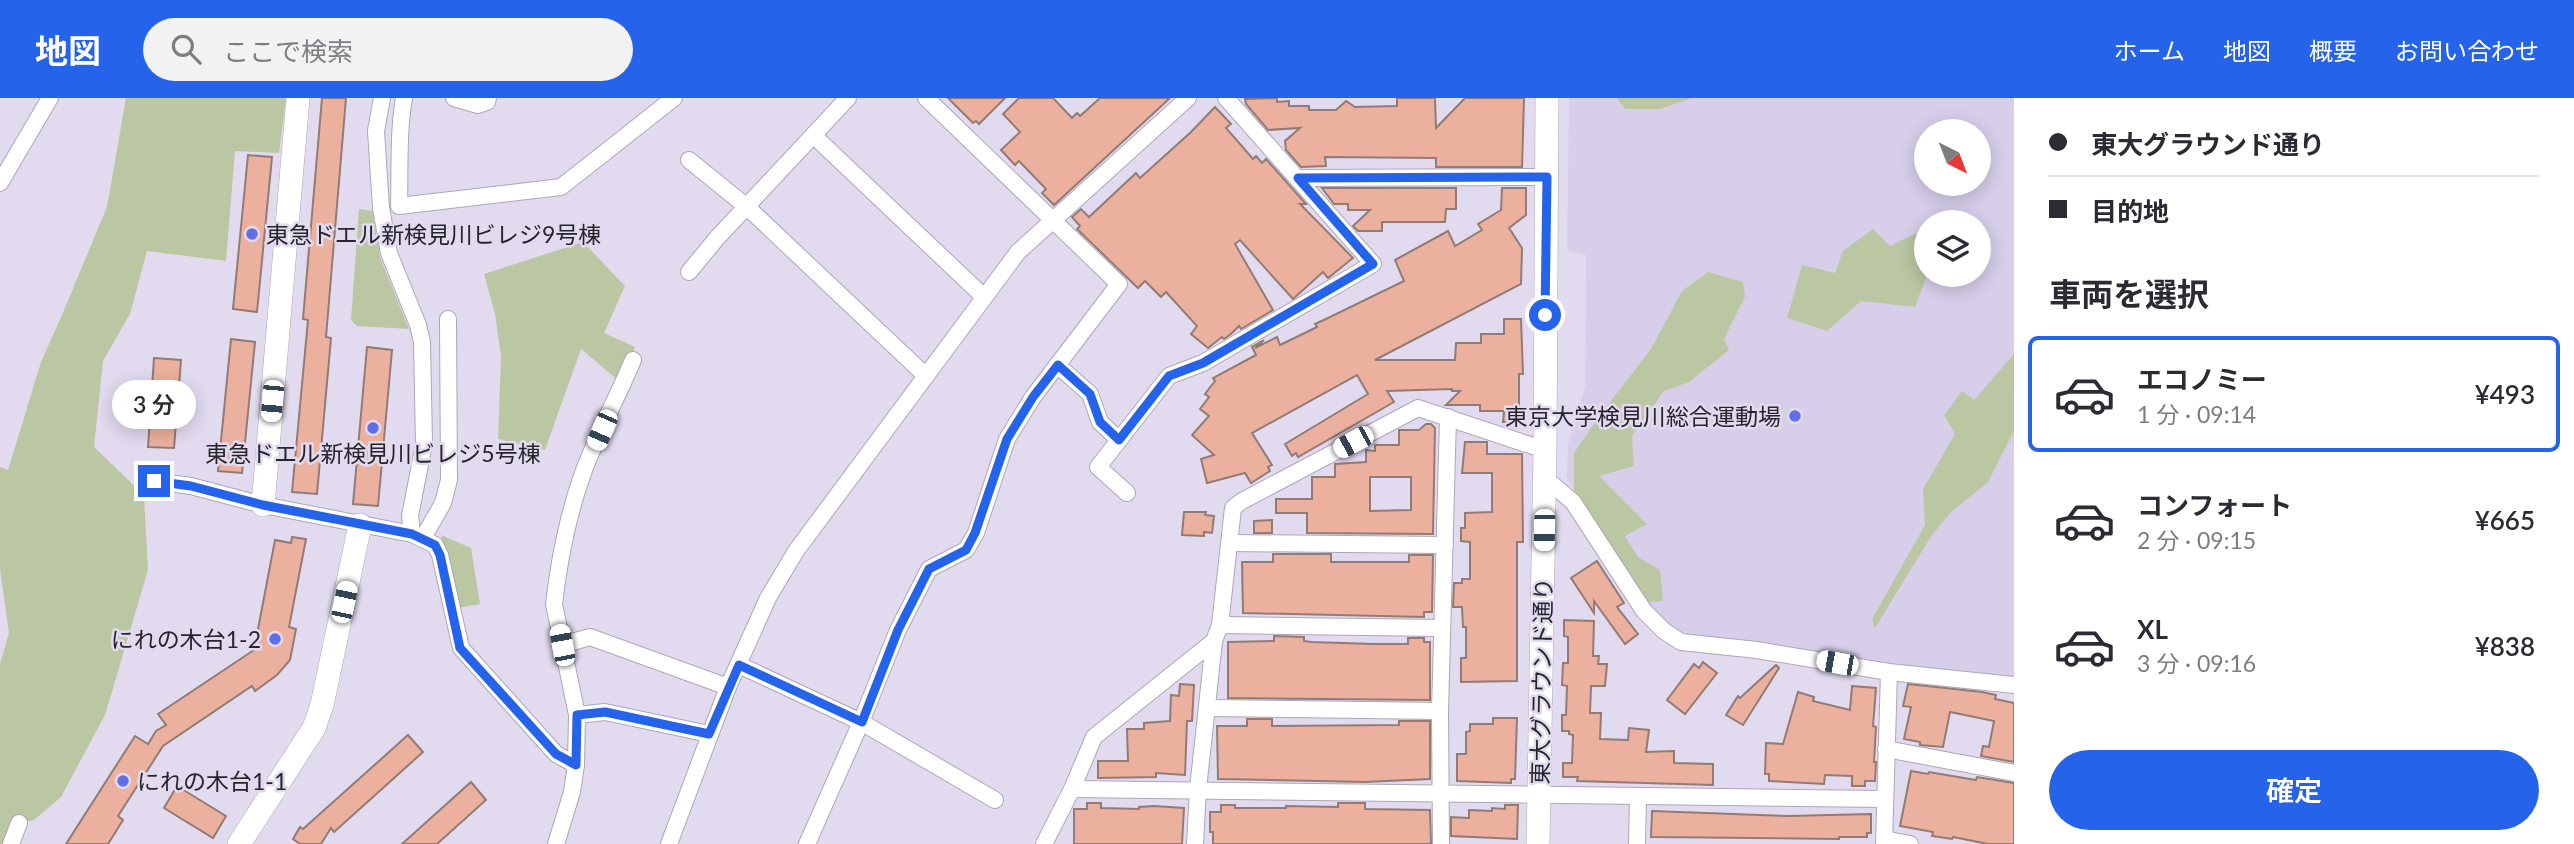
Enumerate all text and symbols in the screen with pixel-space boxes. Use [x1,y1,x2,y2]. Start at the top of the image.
search box [143,18,633,81]
text: 地図 [35,30,101,70]
icon: search [167,30,205,68]
text: ここで検索 [223,35,353,67]
text: ホーム [2114,36,2185,65]
text: 地図 [2223,36,2271,65]
text: 概要 [2309,36,2357,65]
text: お問い合わせ [2395,36,2539,65]
north arrow [1914,119,1992,196]
map controls [1914,119,1991,287]
text: 東大グラウンド通り [2091,128,2325,160]
text: 目的地 [2091,195,2169,227]
button: layers [1914,210,1991,287]
place label: 東急ドエル新検見川ビレジ9号棟 [266,220,601,248]
marker: 東急ドエル新検見川ビレジ9号棟 [244,226,260,242]
text: 車両を選択 [2049,274,2209,313]
route start [1529,299,1561,331]
icon: car [2053,363,2116,426]
text: エコノミー [2137,363,2267,395]
text: ¥493 [2475,378,2535,410]
car [260,379,285,423]
callout: 3 分 [112,380,196,428]
text: 3 分 [133,390,175,418]
text: 1 分 · 09:14 [2137,400,2256,428]
place label: 東京大学検見川総合運動場 [1505,402,1781,430]
car [584,407,621,453]
marker: 東京大学検見川総合運動場 [1787,408,1803,424]
marker: 東急ドエル新検見川ビレジ5号棟 [365,420,381,436]
car [1330,423,1377,461]
place label: 東急ドエル新検見川ビレジ5号棟 [205,439,541,467]
route end [138,465,170,497]
icon: car [2053,489,2116,552]
text: コンフォート [2137,489,2292,521]
text: ¥665 [2475,504,2535,536]
car [1534,509,1555,551]
text: 2 分 · 09:15 [2137,526,2256,554]
street label: 東大グラウンド通り [1525,577,1557,785]
car [330,579,359,625]
text: XL [2137,613,2168,645]
icon: car [2053,615,2116,678]
car [548,622,577,668]
place label: にれの木台1-2 [111,625,261,653]
text: ¥838 [2475,630,2535,662]
marker: にれの木台1-2 [267,631,283,647]
car [1815,649,1860,677]
text: 3 分 · 09:16 [2137,649,2256,677]
button: 確定 [2049,750,2539,830]
place label: にれの木台1-1 [137,767,287,795]
marker: にれの木台1-1 [115,773,131,789]

